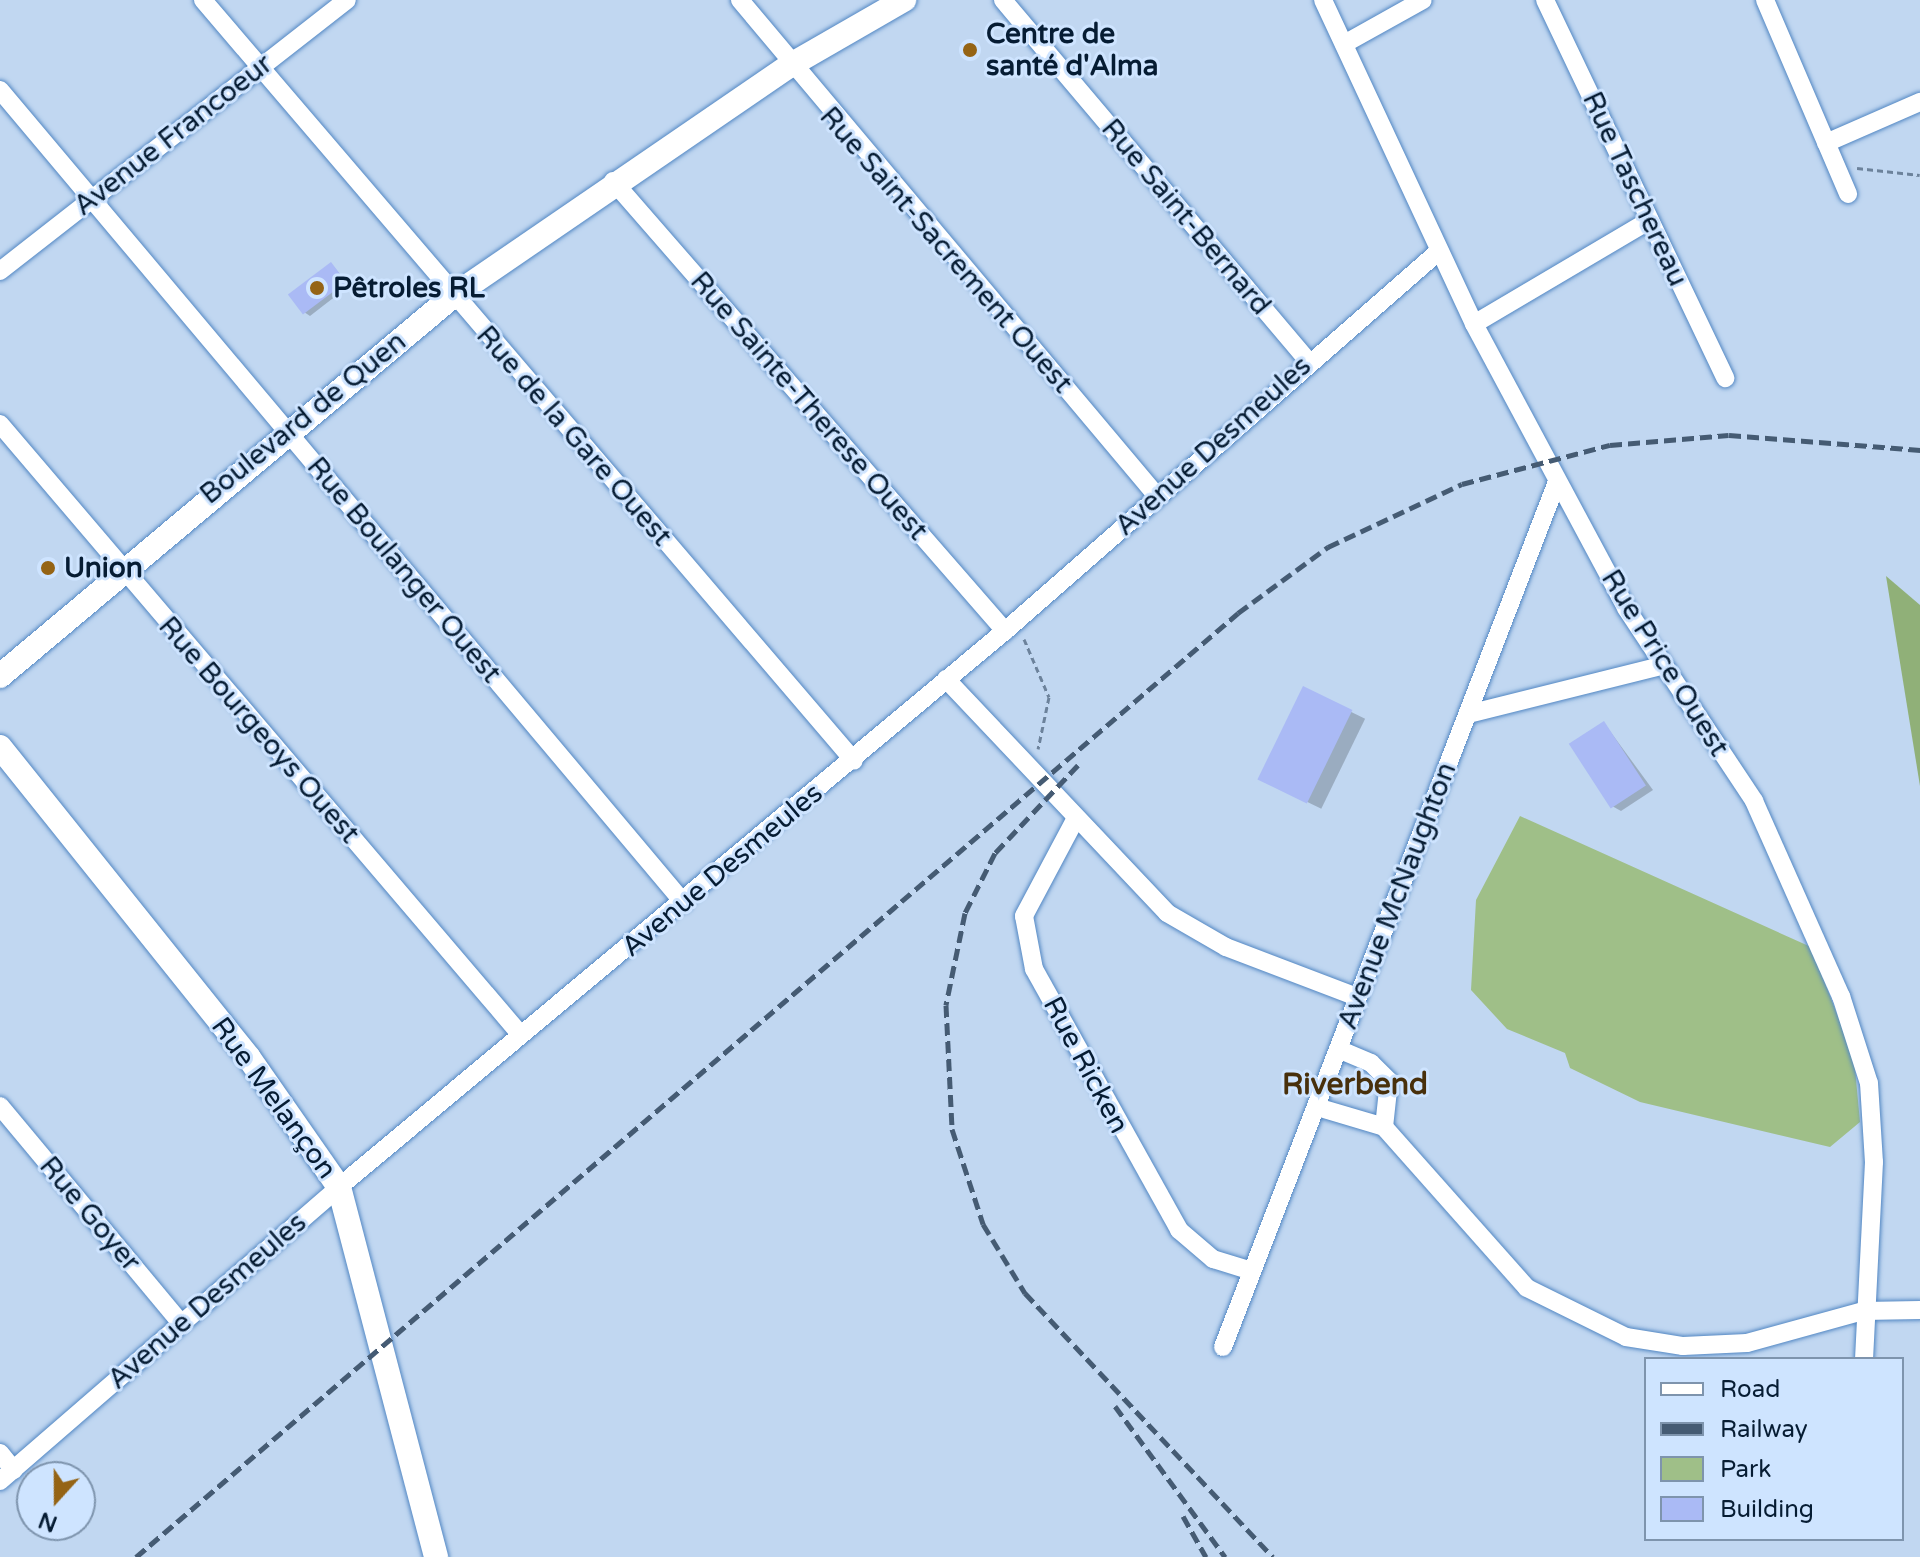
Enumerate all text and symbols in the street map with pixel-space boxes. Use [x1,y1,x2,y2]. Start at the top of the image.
place label: Centre de santé d'Alma [986,17,1159,83]
marker: Centre de santé d'Alma [961,41,979,59]
street label: Avenue Francoeur [67,47,279,223]
street label: Rue Taschereau [1575,86,1695,292]
street label: Rue Saint-Sacrement Ouest [813,100,1079,400]
street label: Rue Saint-Bernard [1094,112,1278,322]
street label: Rue Sainte-Therese Ouest [683,265,935,547]
place label: Pêtroles RL [333,271,485,305]
marker: Pêtroles RL [308,279,326,297]
street label: Rue de la Gare Ouest [469,319,679,553]
street label: Boulevard de Quen [193,325,413,511]
street label: Avenue Desmeules [1108,349,1318,543]
street label: Rue Boulanger Ouest [300,450,508,690]
place label: Union [64,551,143,585]
marker: Union [39,559,57,577]
street label: Rue Price Ouest [1594,563,1736,763]
street label: Rue Bourgeoys Ouest [151,610,367,850]
street label: Avenue McNaughton [1331,758,1463,1034]
street label: Avenue Desmeules [615,776,829,964]
street label: Rue Ricken [1036,991,1136,1139]
street label: Rue Melançon [204,1011,344,1185]
district label: Riverbend [1282,1067,1428,1103]
street label: Rue Goyer [32,1150,148,1278]
street label: Avenue Desmeules [101,1206,313,1396]
legend [1644,1357,1904,1541]
text: Road [1720,1375,1780,1404]
text: Railway [1720,1415,1808,1444]
text: Park [1720,1455,1771,1484]
north arrow [16,1461,96,1541]
text: Building [1720,1495,1814,1524]
text: N [35,1506,61,1537]

